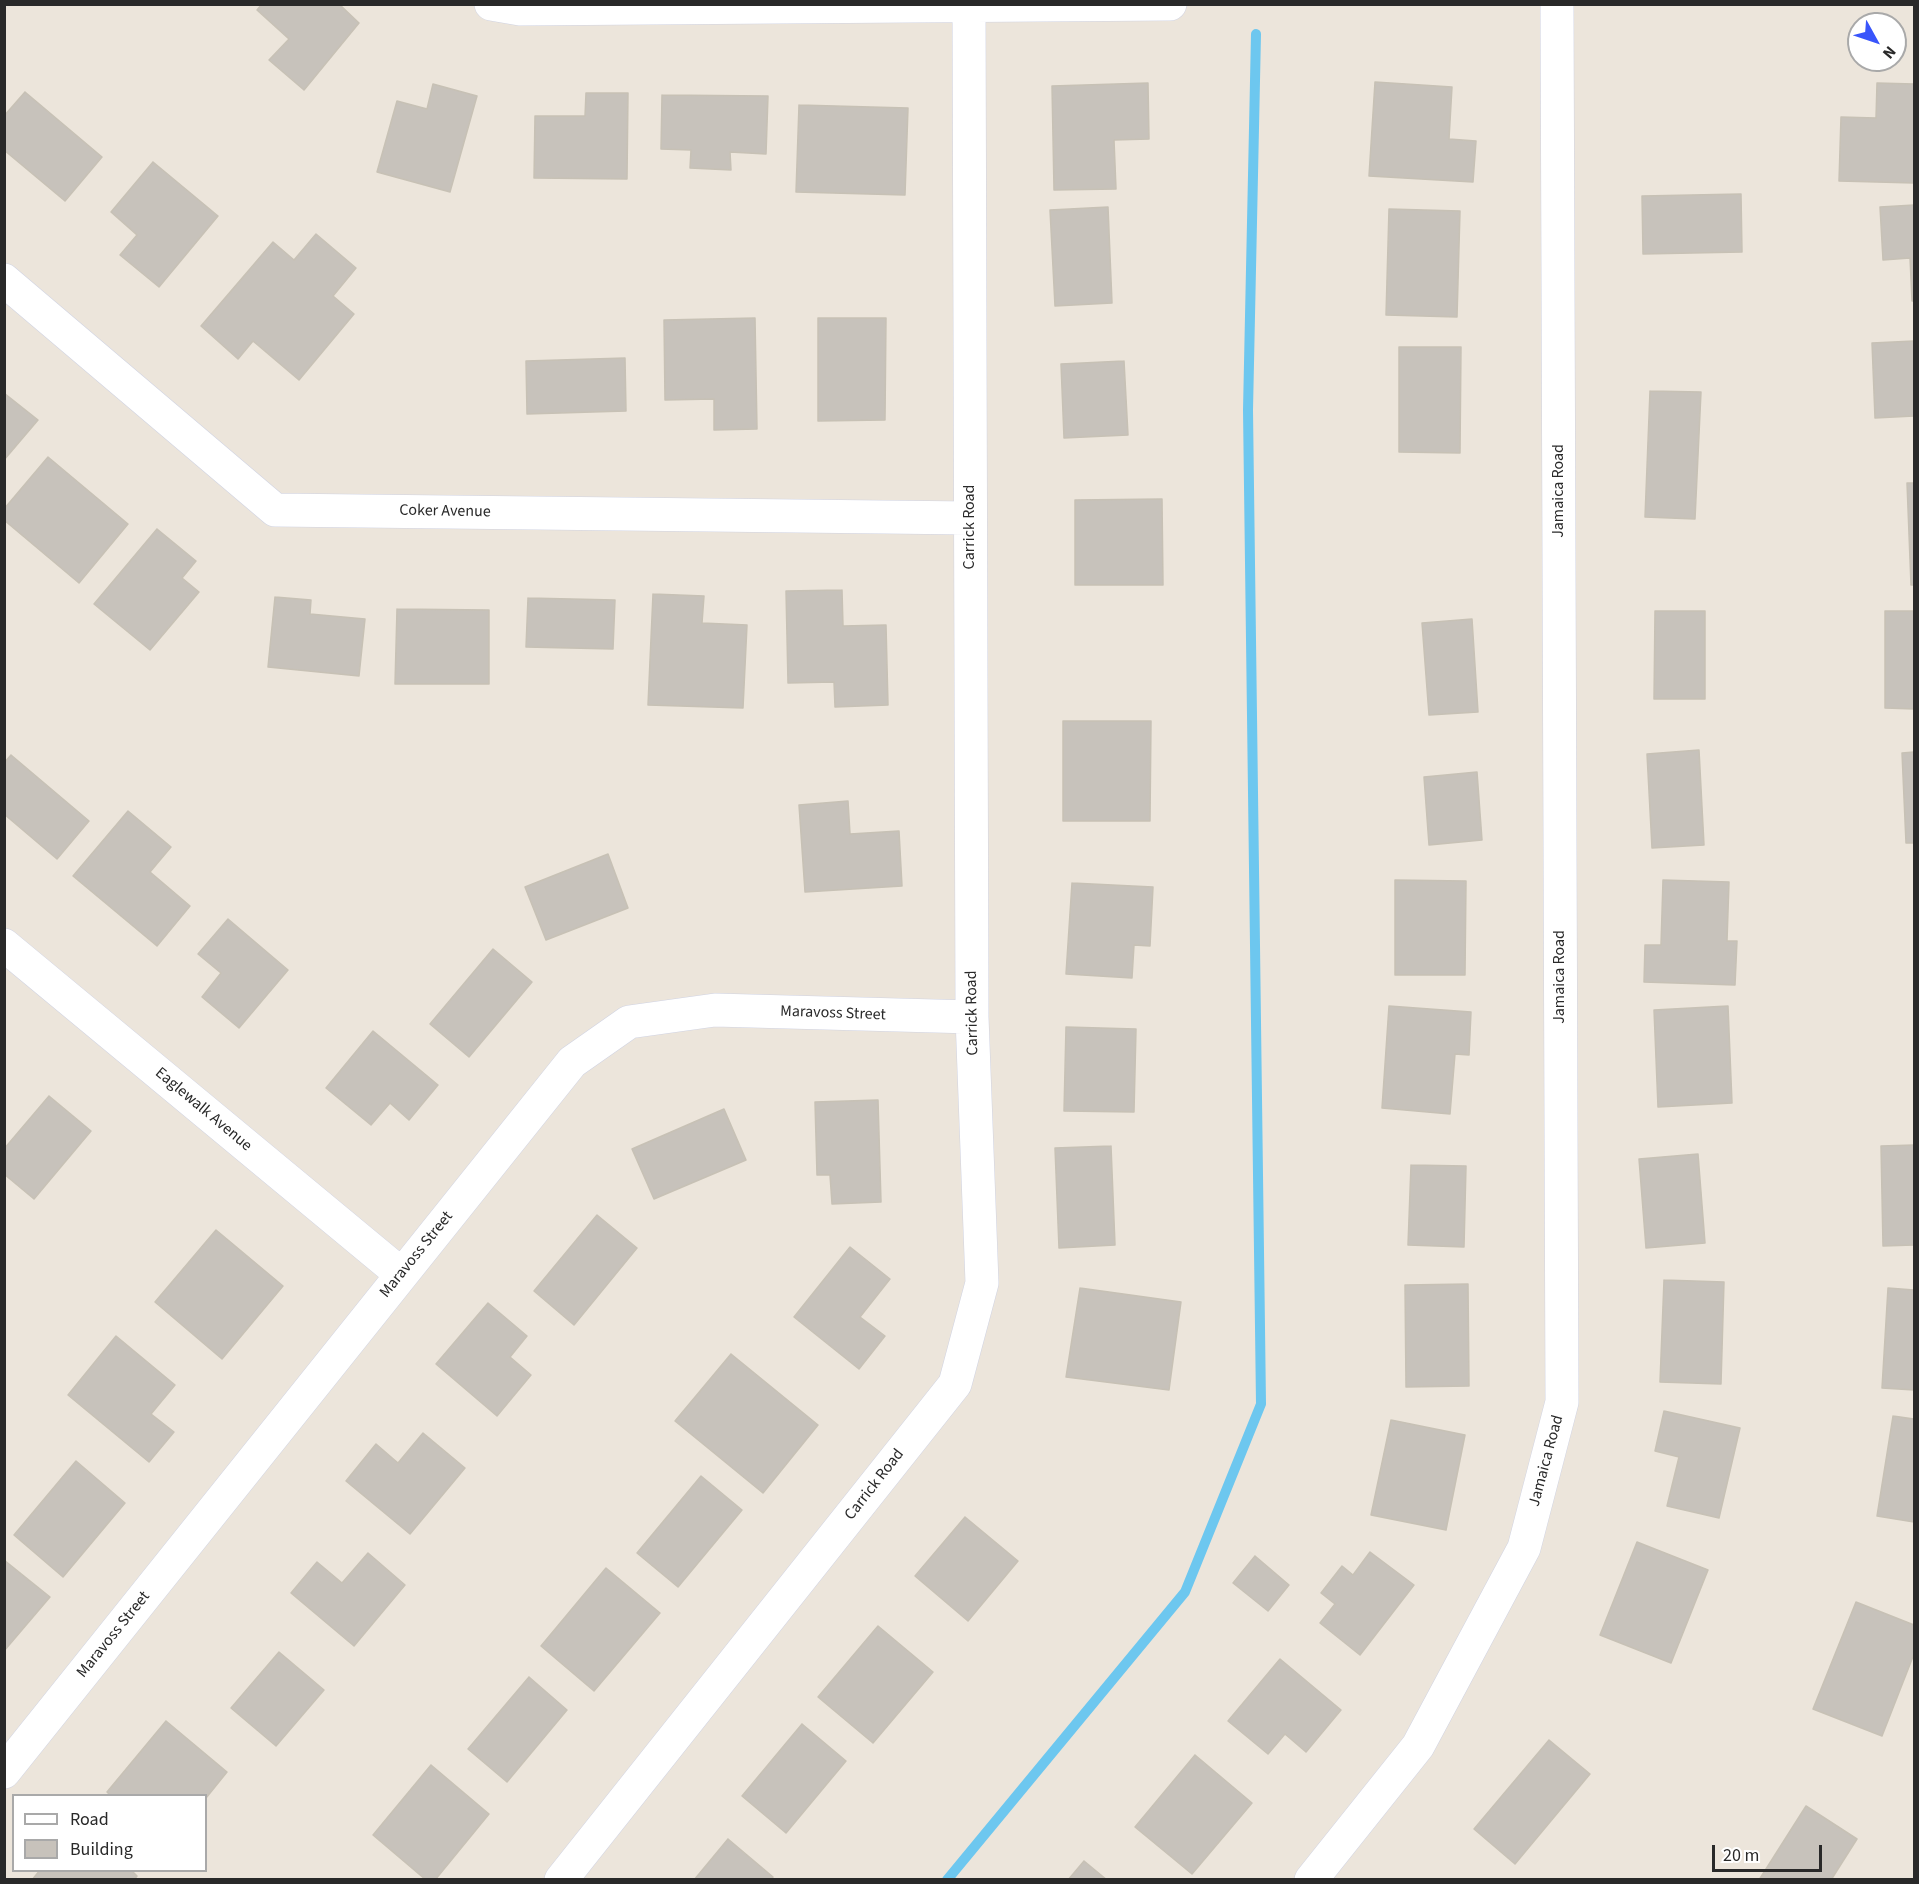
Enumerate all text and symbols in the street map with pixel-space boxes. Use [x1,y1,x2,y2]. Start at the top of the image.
north arrow [1847,12,1907,72]
text: N [1877,41,1901,63]
street label: Jamaica Road [1549,444,1569,538]
street label: Carrick Road [960,485,980,569]
street label: Coker Avenue [399,502,491,522]
street label: Jamaica Road [1550,930,1570,1024]
street label: Carrick Road [963,970,983,1056]
street label: Maravoss Street [780,1003,886,1025]
street label: Eaglewalk Avenue [151,1064,255,1156]
street label: Maravoss Street [376,1208,458,1302]
street label: Jamaica Road [1526,1413,1568,1509]
street label: Carrick Road [841,1446,909,1524]
street label: Maravoss Street [73,1588,155,1682]
legend [12,1794,207,1872]
text: Road [70,1807,109,1832]
scale bar [1715,1833,1824,1871]
text: Building [70,1837,133,1862]
text: 20 m [1723,1843,1759,1868]

